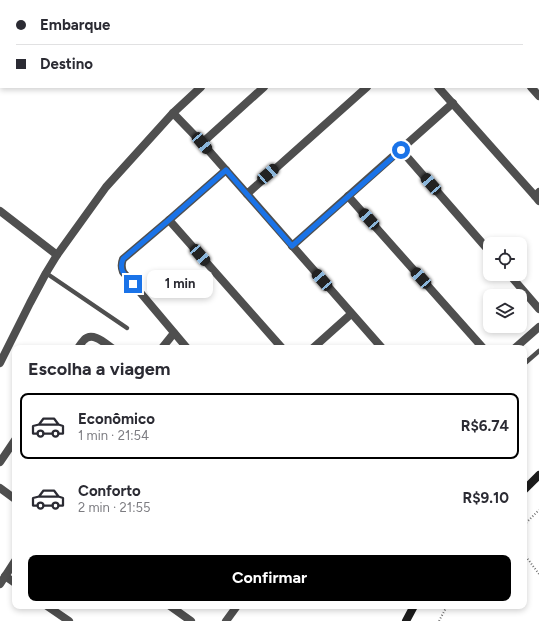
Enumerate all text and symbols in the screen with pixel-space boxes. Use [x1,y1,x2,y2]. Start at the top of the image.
text: Embarque [40,16,110,34]
text: Destino [40,55,93,73]
car [190,130,214,156]
route start [392,141,410,159]
car [255,162,281,186]
car [419,171,443,197]
car [357,206,381,232]
map controls [483,237,527,333]
button: locate [483,237,527,281]
car [188,242,212,268]
car [409,265,433,291]
car [310,267,334,293]
callout: 1 min [147,270,213,298]
route end [124,275,142,293]
text: 1 min [165,276,195,291]
button: layers [483,289,527,333]
text: Escolha a viagem [28,358,171,380]
icon: car [30,408,66,444]
text: Econômico [78,410,155,428]
text: R$6.74 [461,417,509,435]
text: 1 min · 21:54 [78,428,149,443]
icon: car [30,480,66,516]
text: Conforto [78,482,141,500]
text: R$9.10 [463,489,509,507]
text: 2 min · 21:55 [78,500,150,515]
button: Confirmar [28,555,511,601]

